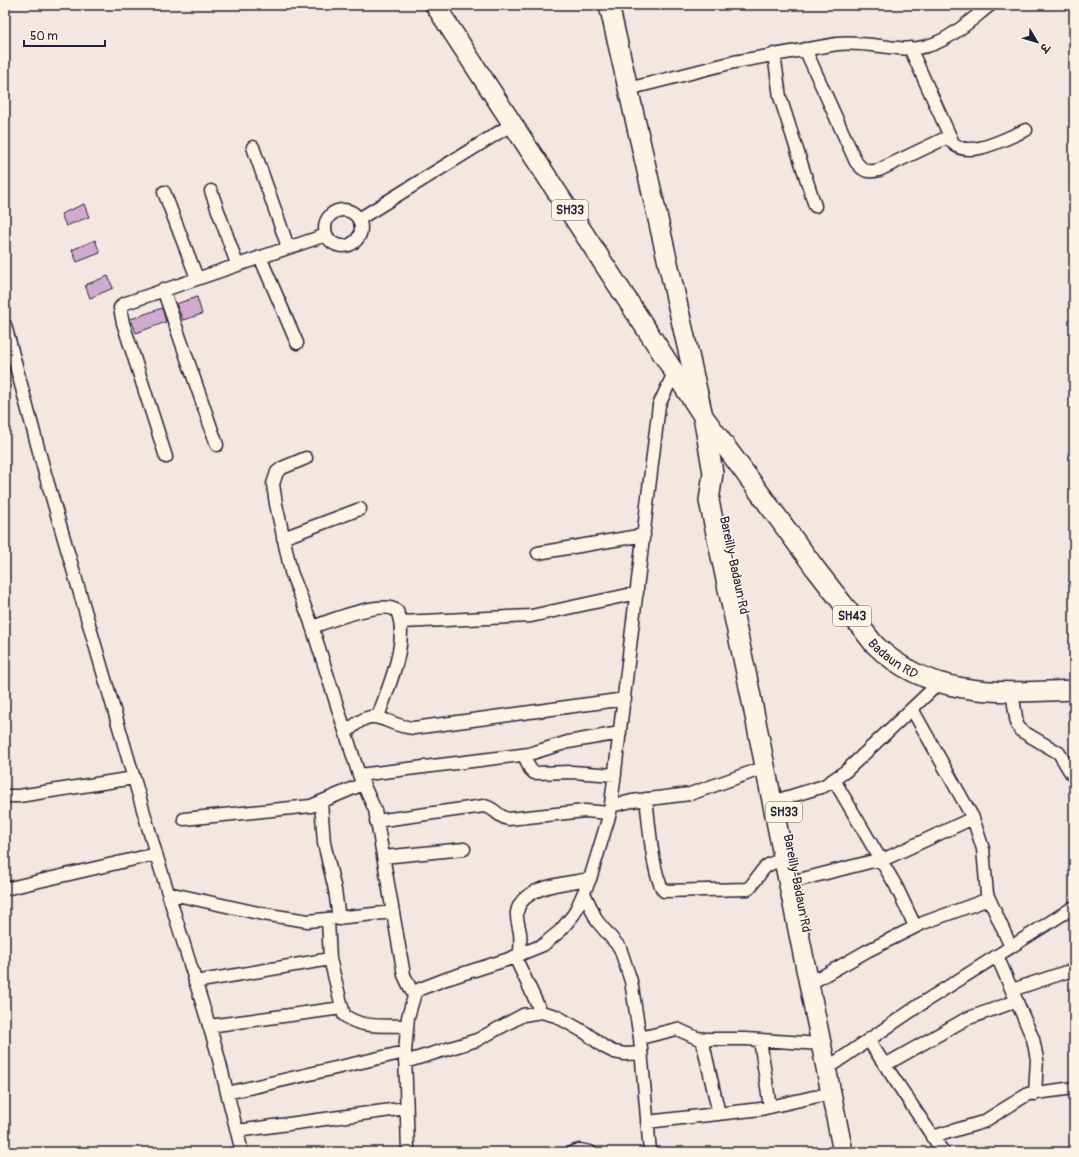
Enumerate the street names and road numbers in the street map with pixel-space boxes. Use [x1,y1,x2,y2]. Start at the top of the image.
road number: SH33 [552,200,588,220]
street label: Bareilly-Badaun Rd [716,515,752,616]
road number: SH43 [833,606,871,626]
street label: Badaun RD [864,636,921,682]
road number: SH33 [766,802,802,822]
street label: Bareilly-Badaun Rd [780,833,814,934]

